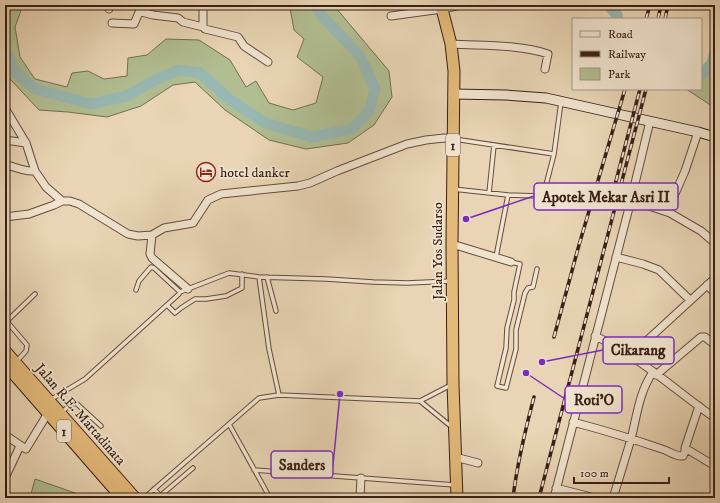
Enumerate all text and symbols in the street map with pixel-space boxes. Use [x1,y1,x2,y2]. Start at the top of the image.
legend [572,18,702,90]
text: Road [608,27,633,42]
text: Railway [608,47,646,62]
text: Park [608,67,630,82]
road number: 1 [446,134,460,156]
hotel icon: hotel danker [195,161,217,183]
place label: hotel danker [220,164,290,182]
callout: Apotek Mekar Asri II [534,183,678,210]
text: Apotek Mekar Asri II [541,188,670,207]
street label: Jalan Yos Sudarso [429,202,447,302]
callout: Cikarang [603,337,674,364]
text: Cikarang [611,341,666,360]
street label: Jalan R.E. Martadinata [30,358,129,469]
callout: Roti'O [565,386,622,413]
text: Roti'O [574,391,615,410]
road number: 1 [57,420,71,442]
callout: Sanders [271,451,333,478]
text: Sanders [279,456,325,475]
scale bar [574,459,669,485]
text: 100 m [580,466,609,481]

